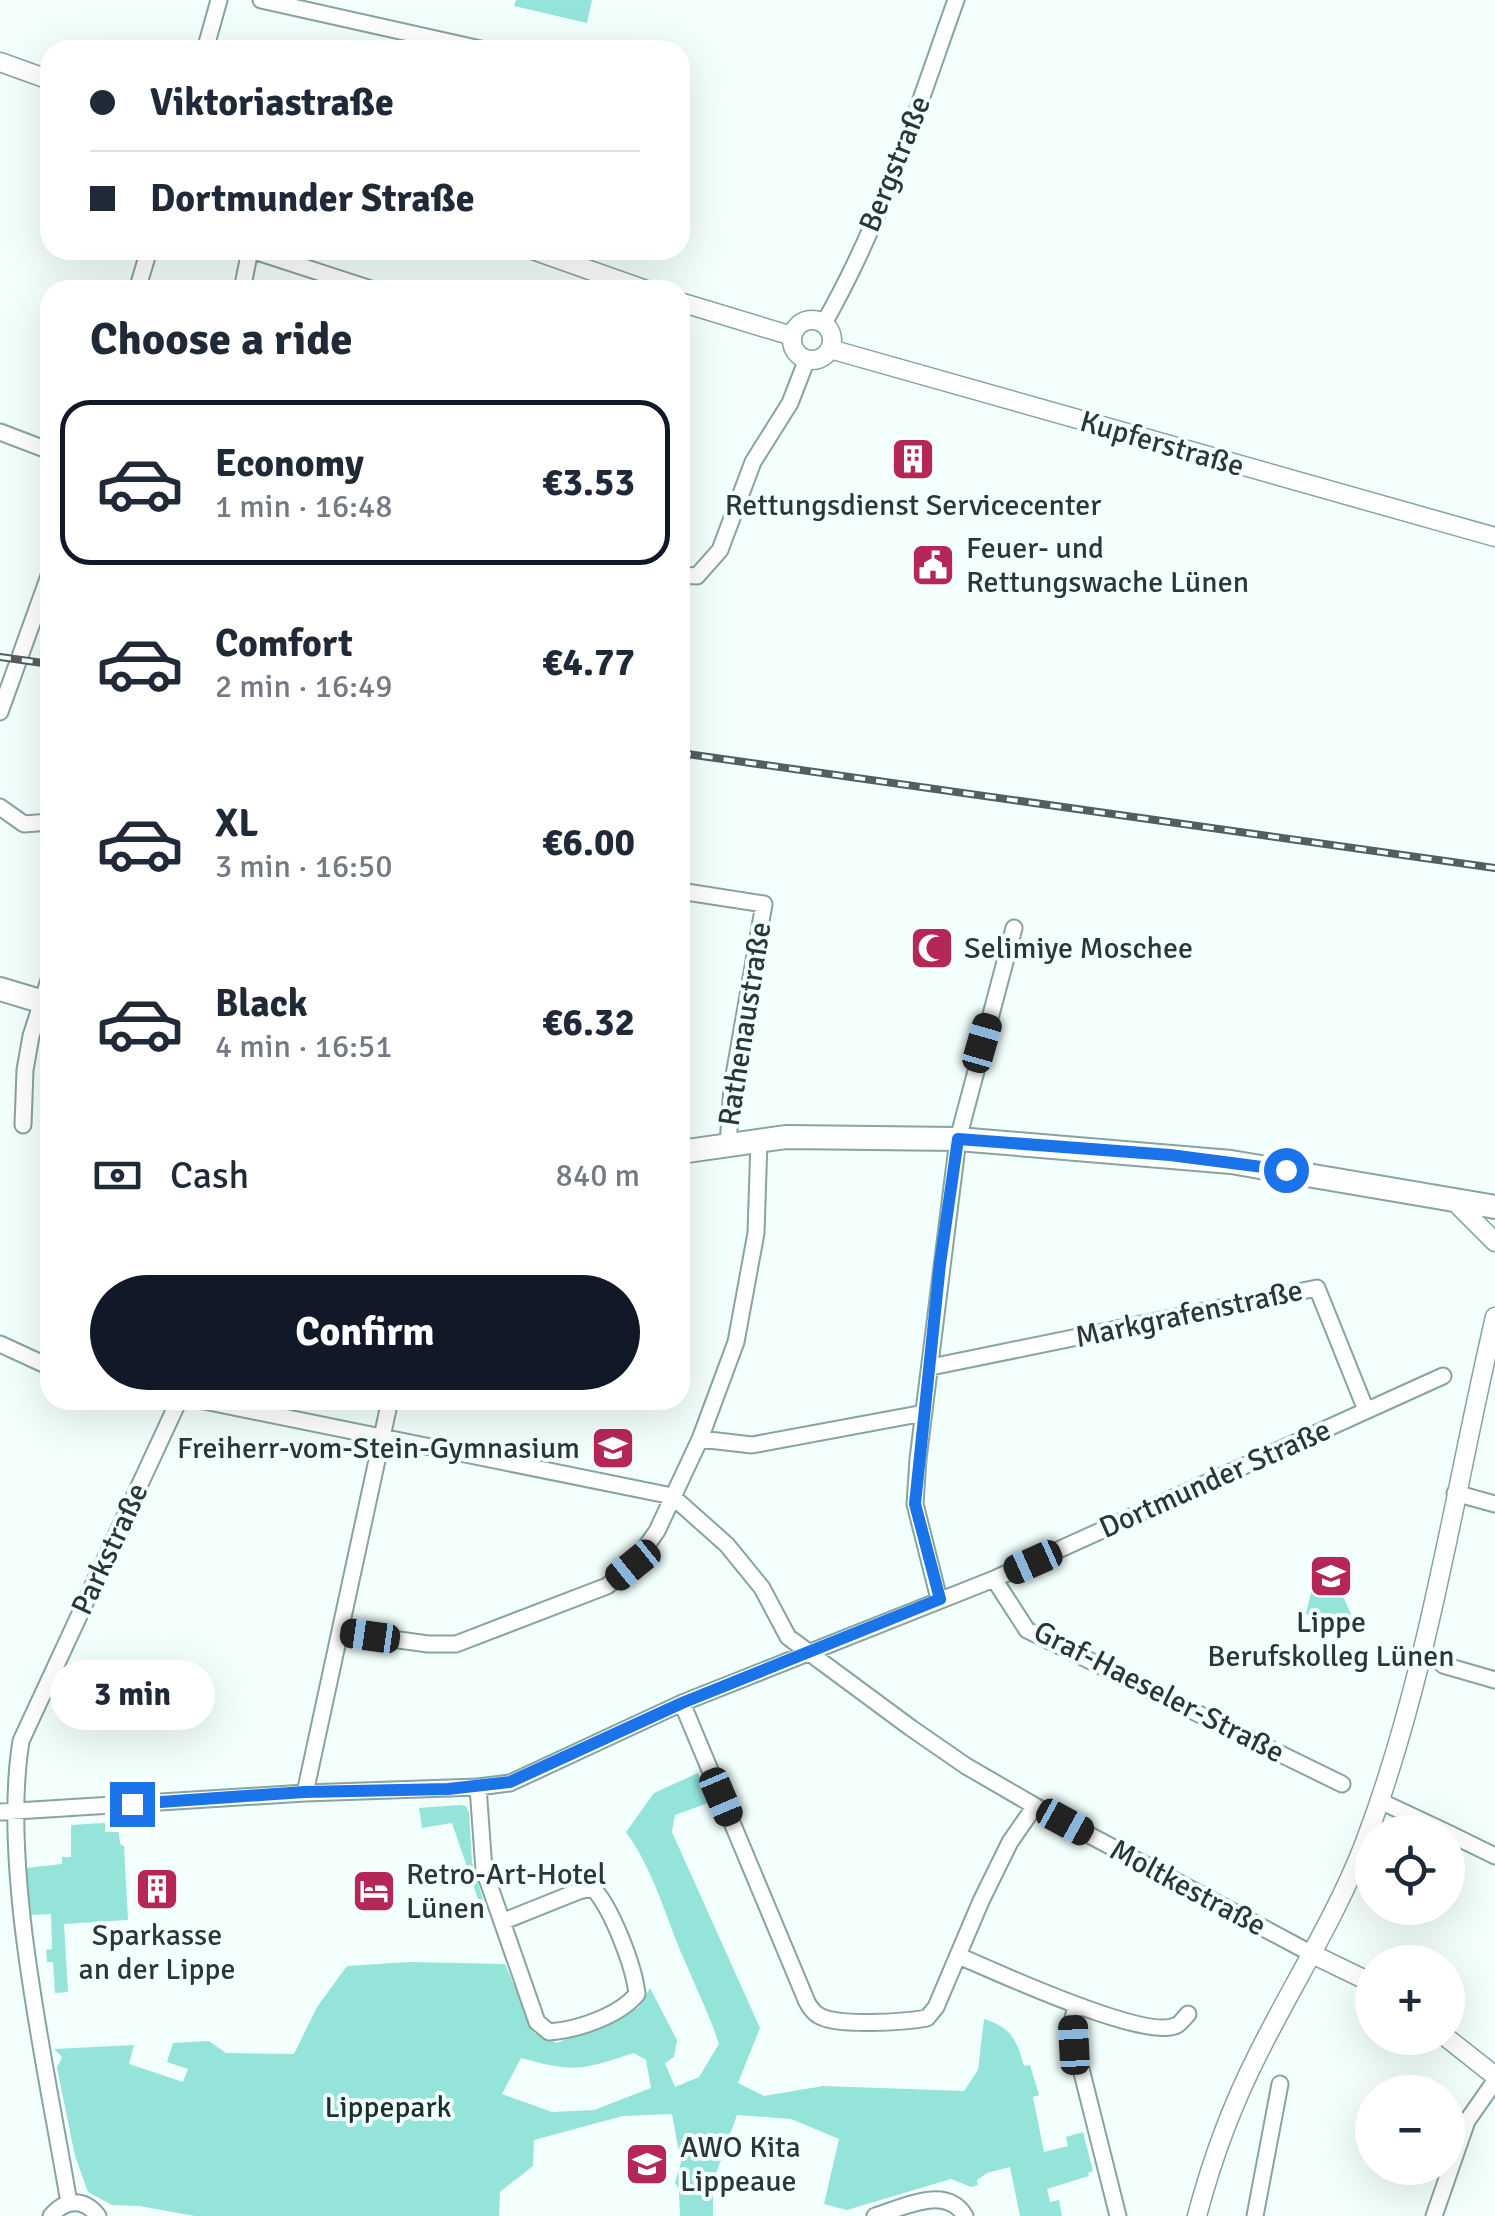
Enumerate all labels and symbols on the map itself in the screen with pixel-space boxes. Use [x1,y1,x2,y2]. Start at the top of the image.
street label: Bergstraße [851,91,939,237]
street label: Kupferstraße [1076,403,1248,485]
building icon: Rettungsdienst Servicecenter [890,436,936,482]
place label: Rettungsdienst Servicecenter [725,487,1101,524]
place label: Feuer- und Rettungswache Lünen [966,530,1249,601]
public building icon: Feuer- und Rettungswache Lünen [910,542,956,588]
street label: Rathenaustraße [711,919,779,1129]
mosque icon: Selimiye Moschee [909,925,955,971]
place label: Selimiye Moschee [964,930,1193,967]
car [959,1010,1005,1076]
route start [1264,1148,1309,1193]
street label: Markgrafenstraße [1072,1272,1306,1356]
street label: Dortmunder Straße [1094,1411,1336,1547]
school or university icon: Freiherr-vom-Stein-Gymnasium [590,1425,636,1471]
place label: Freiherr-vom-Stein-Gymnasium [177,1430,580,1467]
street label: Parkstraße [63,1477,157,1621]
car [600,1534,666,1596]
car [999,1536,1067,1588]
school or university icon: Lippe Berufskolleg Lünen [1308,1553,1354,1599]
place label: Lippe Berufskolleg Lünen [1207,1604,1455,1675]
street label: Graf-Haeseler-Straße [1027,1613,1291,1771]
car [338,1617,402,1655]
callout: 3 min [49,1659,214,1729]
car [695,1764,747,1830]
route end [110,1782,155,1827]
car [1031,1794,1099,1850]
street label: Moltkestraße [1104,1831,1272,1945]
place label: Retro-Art-Hotel Lünen [406,1856,606,1927]
building icon: Sparkasse an der Lippe [134,1866,180,1912]
hotel icon: Retro-Art-Hotel Lünen [351,1868,397,1914]
place label: Sparkasse an der Lippe [79,1917,235,1988]
car [1057,2014,1091,2076]
park label: Lippepark [324,2089,452,2126]
place label: AWO Kita Lippeaue [680,2129,801,2200]
school or university icon: AWO Kita Lippeaue [624,2141,670,2187]

